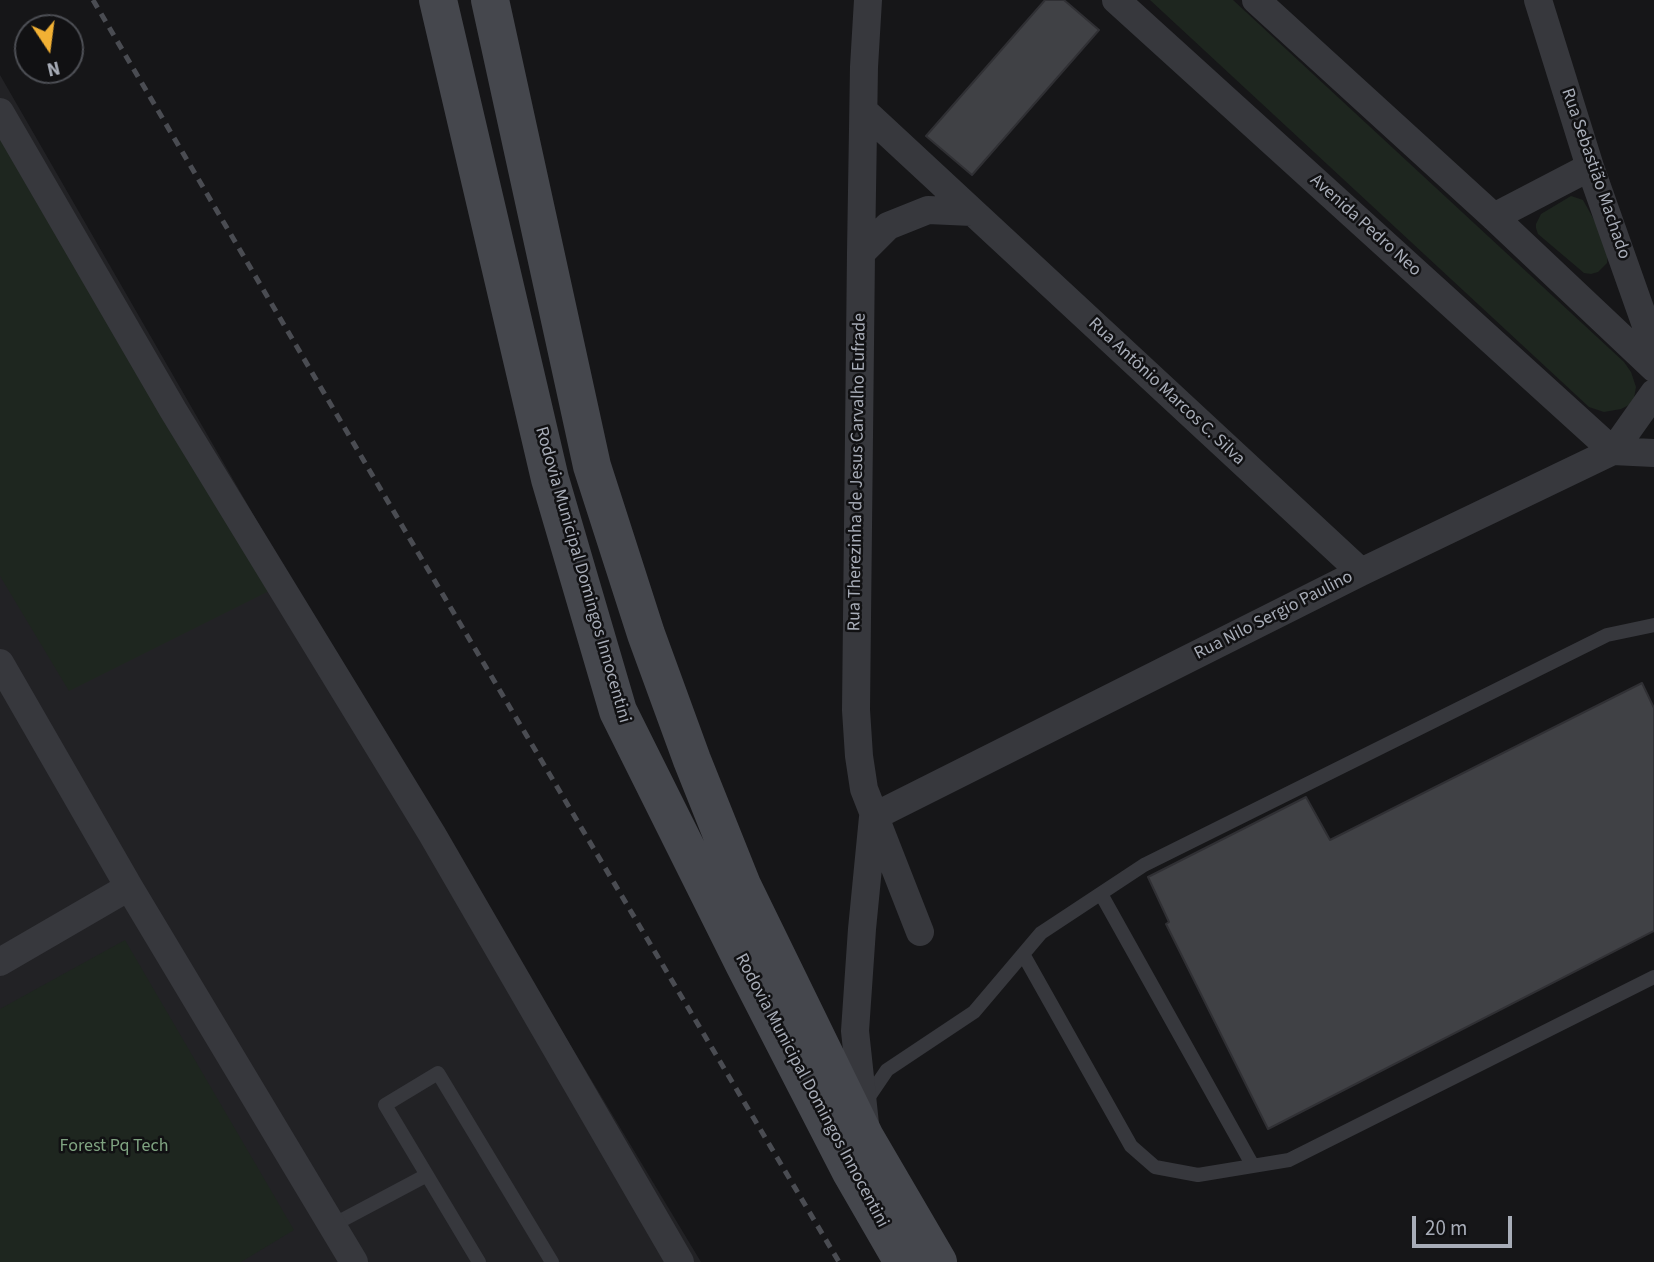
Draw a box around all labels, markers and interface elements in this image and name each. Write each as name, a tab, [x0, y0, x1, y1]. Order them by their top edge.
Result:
north arrow	[14, 14, 84, 84]
text: N	[44, 53, 63, 83]
street label: Rua Sebastião Machado	[1556, 86, 1634, 262]
street label: Avenida Pedro Neo	[1305, 170, 1425, 282]
street label: Rua Therezinha de Jesus Carvalho Eufrade	[844, 313, 872, 631]
street label: Rua Antônio Marcos C. Silva	[1083, 314, 1249, 470]
street label: Rodovia Municipal Domingos Innocentini	[529, 424, 635, 726]
street label: Rua Nilo Sergio Paulino	[1191, 567, 1357, 665]
street label: Rodovia Municipal Domingos Innocentini	[729, 950, 893, 1232]
park label: Forest Pq Tech	[60, 1136, 168, 1158]
scale bar	[1416, 1202, 1516, 1246]
text: 20 m	[1425, 1213, 1467, 1243]

